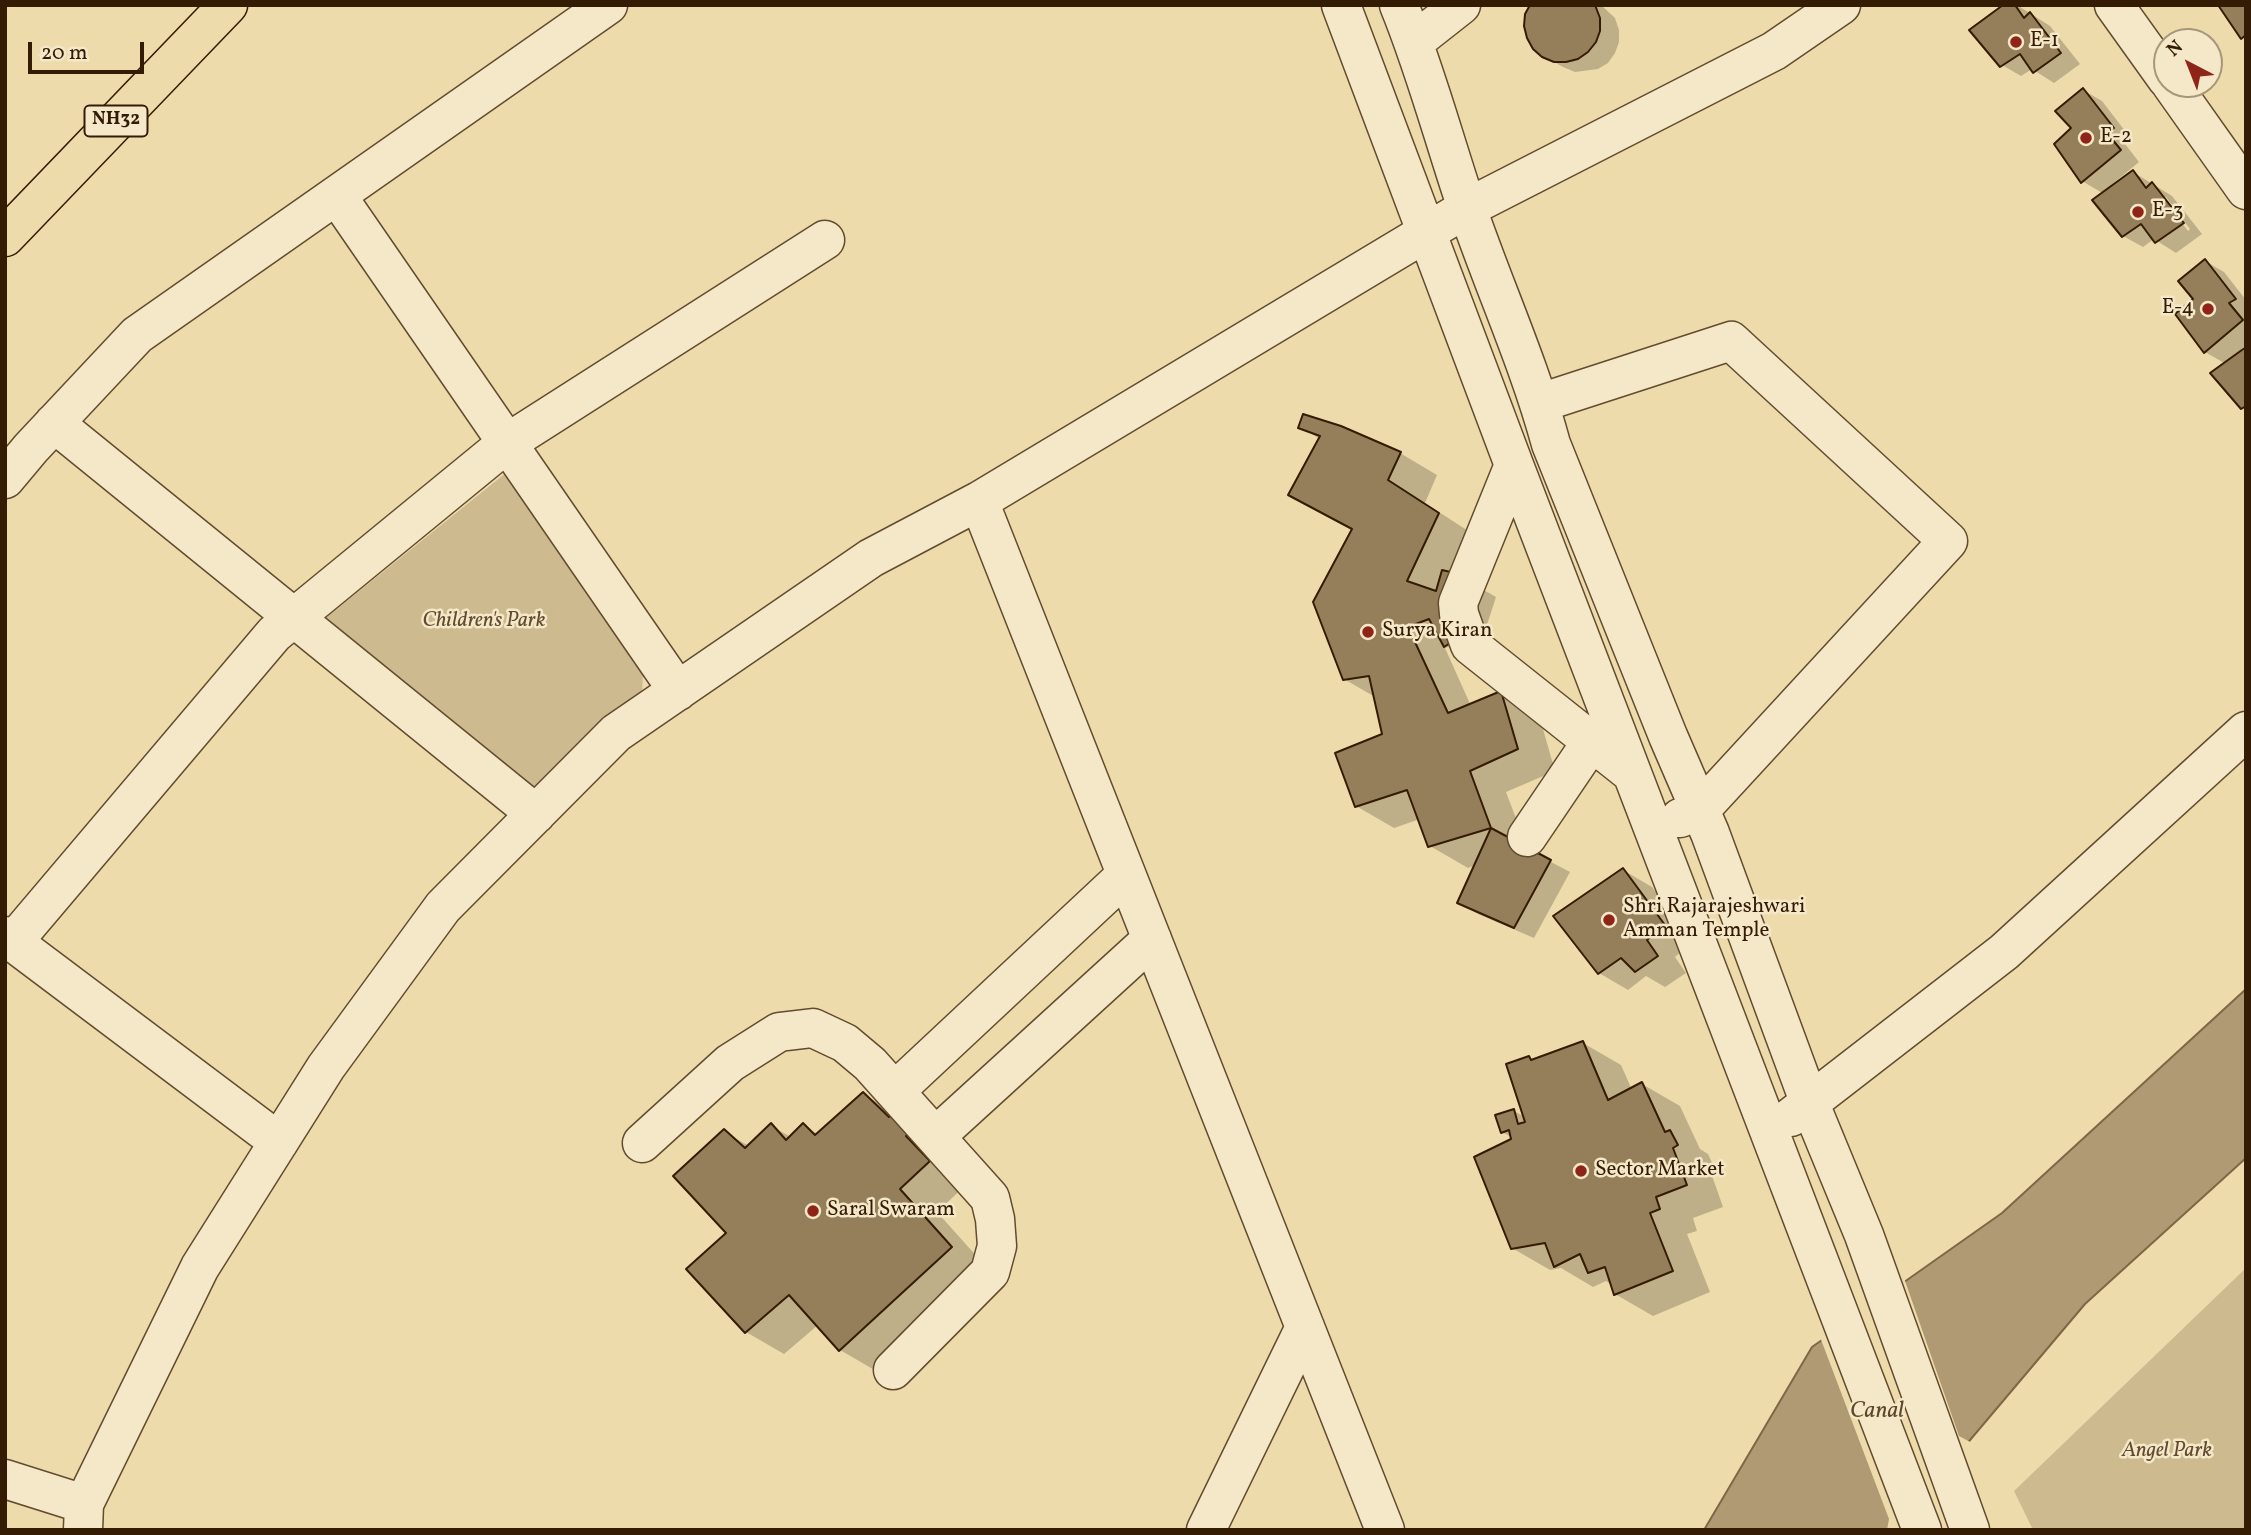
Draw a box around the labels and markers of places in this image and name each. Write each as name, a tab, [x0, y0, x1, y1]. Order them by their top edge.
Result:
place label: E-1	[2030, 29, 2059, 55]
marker: E-1	[2008, 34, 2024, 50]
place label: E-2	[2100, 125, 2132, 151]
marker: E-2	[2078, 130, 2094, 146]
place label: E-3	[2152, 199, 2184, 225]
marker: E-3	[2130, 204, 2146, 220]
place label: E-4	[2162, 296, 2194, 322]
marker: E-4	[2200, 301, 2216, 317]
place label: Surya Kiran	[1382, 619, 1493, 645]
marker: Surya Kiran	[1360, 624, 1376, 640]
place label: Shri Rajarajeshwari Amman Temple	[1623, 895, 1805, 945]
marker: Shri Rajarajeshwari Amman Temple	[1601, 912, 1617, 928]
place label: Sector Market	[1595, 1158, 1725, 1184]
marker: Sector Market	[1573, 1163, 1589, 1179]
place label: Saral Swaram	[827, 1198, 955, 1224]
marker: Saral Swaram	[805, 1203, 821, 1219]

